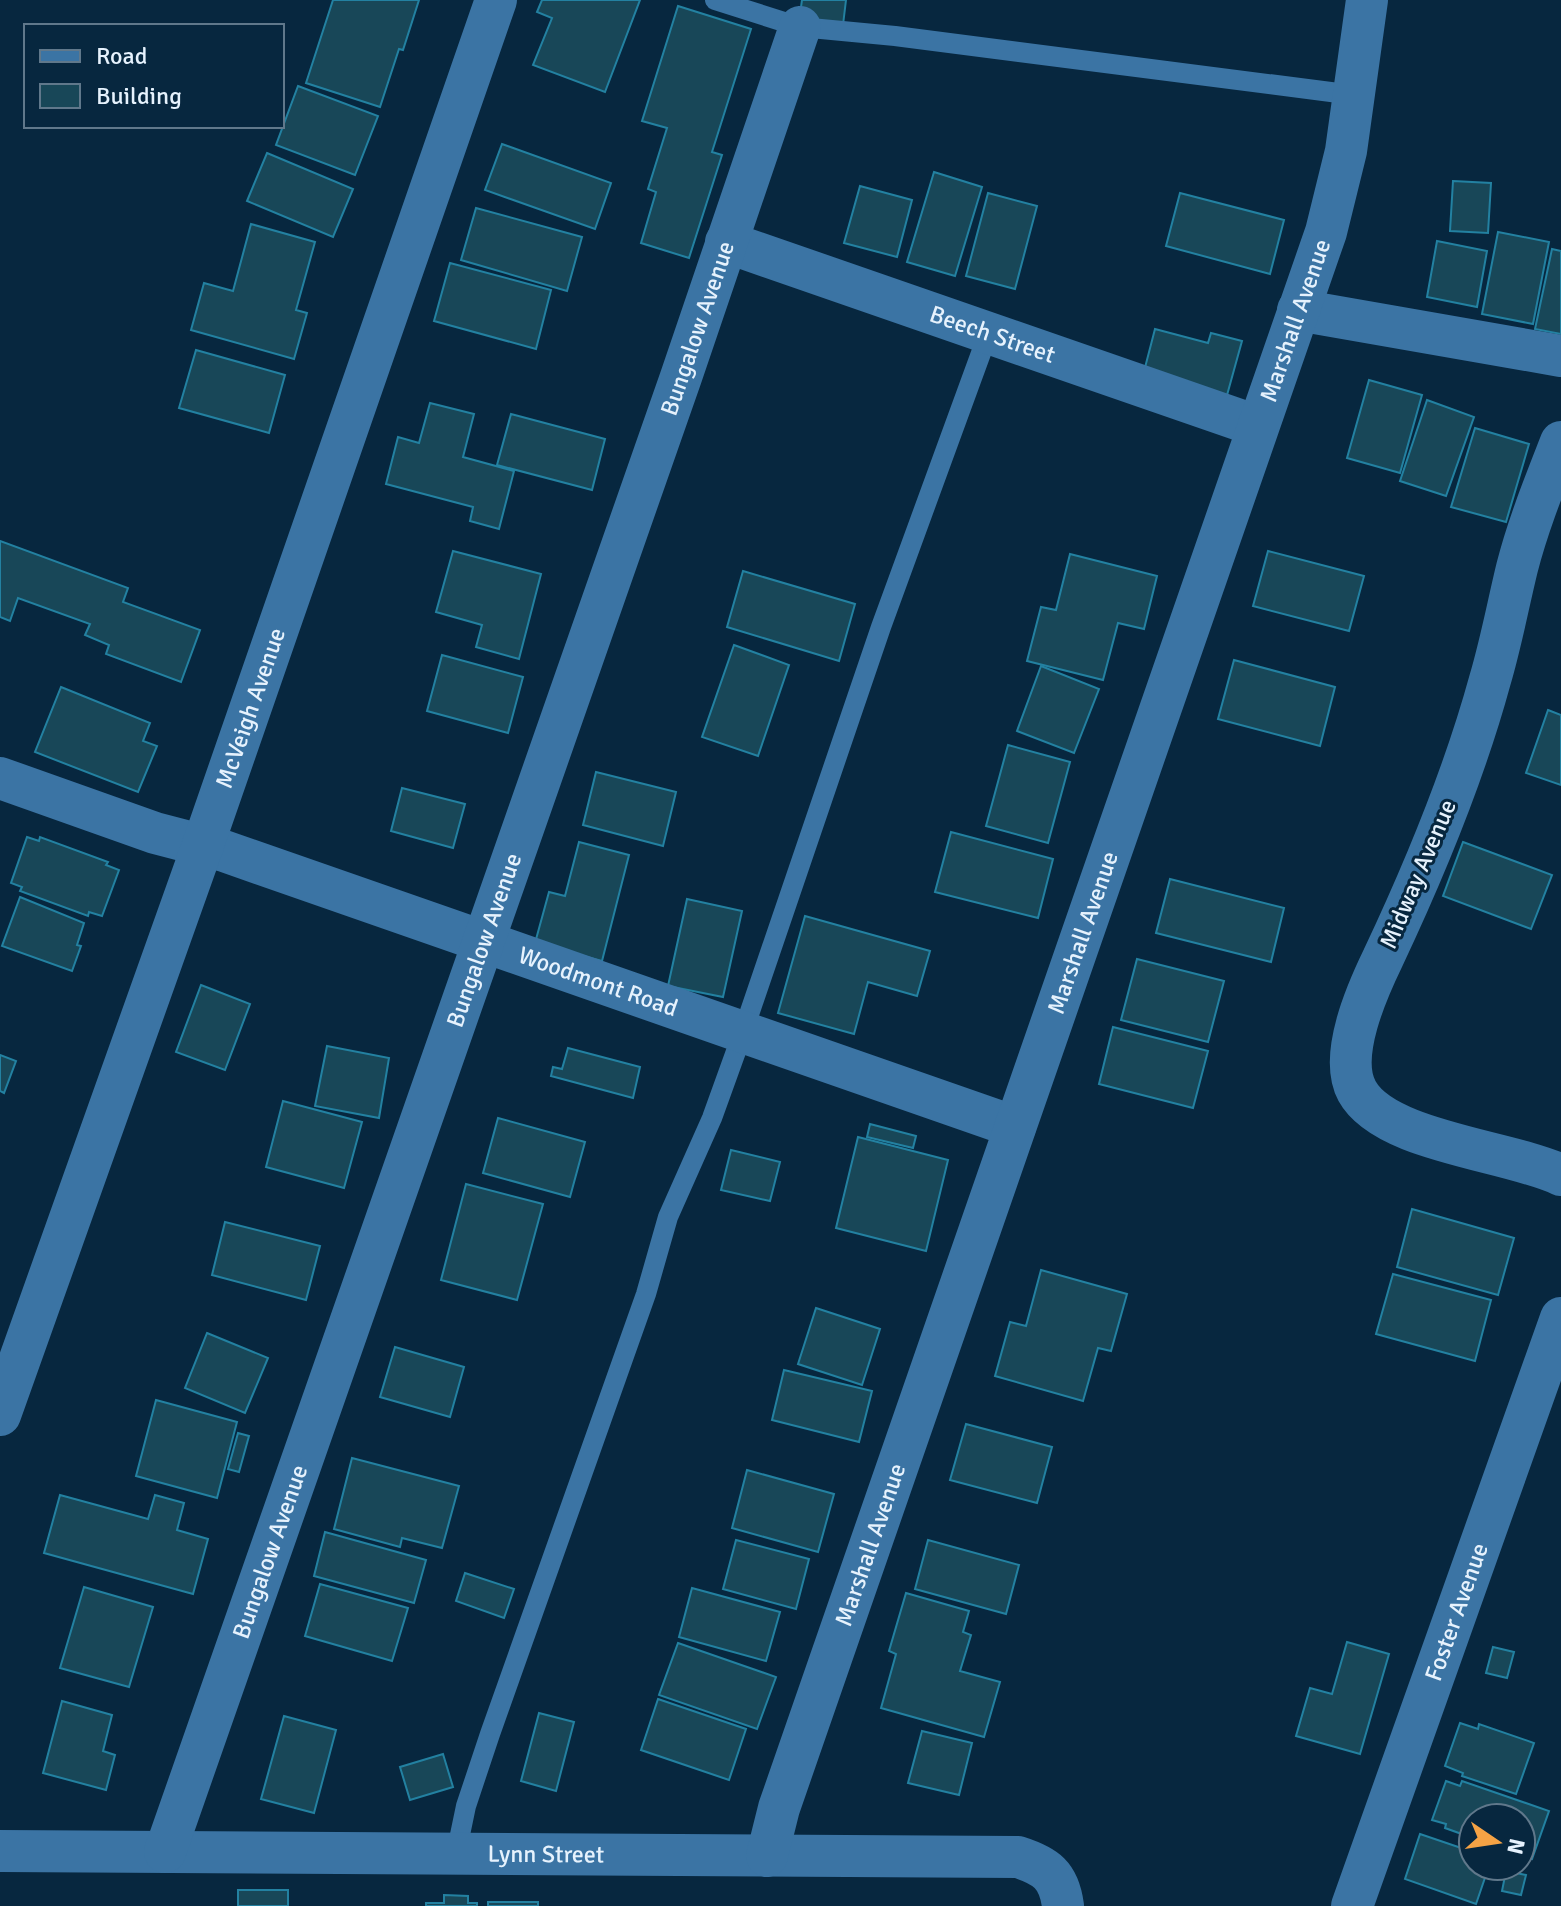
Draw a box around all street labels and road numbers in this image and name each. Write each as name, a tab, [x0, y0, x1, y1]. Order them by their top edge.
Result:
street label: Marshall Avenue	[1253, 235, 1337, 406]
street label: Bungalow Avenue	[654, 237, 741, 420]
street label: Beech Street	[926, 299, 1059, 370]
street label: McVeigh Avenue	[209, 624, 292, 792]
street label: Midway Avenue	[1373, 795, 1463, 953]
street label: Marshall Avenue	[1041, 847, 1125, 1018]
street label: Bungalow Avenue	[440, 849, 528, 1031]
street label: Woodmont Road	[514, 940, 682, 1023]
street label: Marshall Avenue	[828, 1459, 912, 1630]
street label: Bungalow Avenue	[226, 1461, 314, 1643]
street label: Foster Avenue	[1418, 1539, 1495, 1685]
street label: Lynn Street	[488, 1839, 604, 1870]

